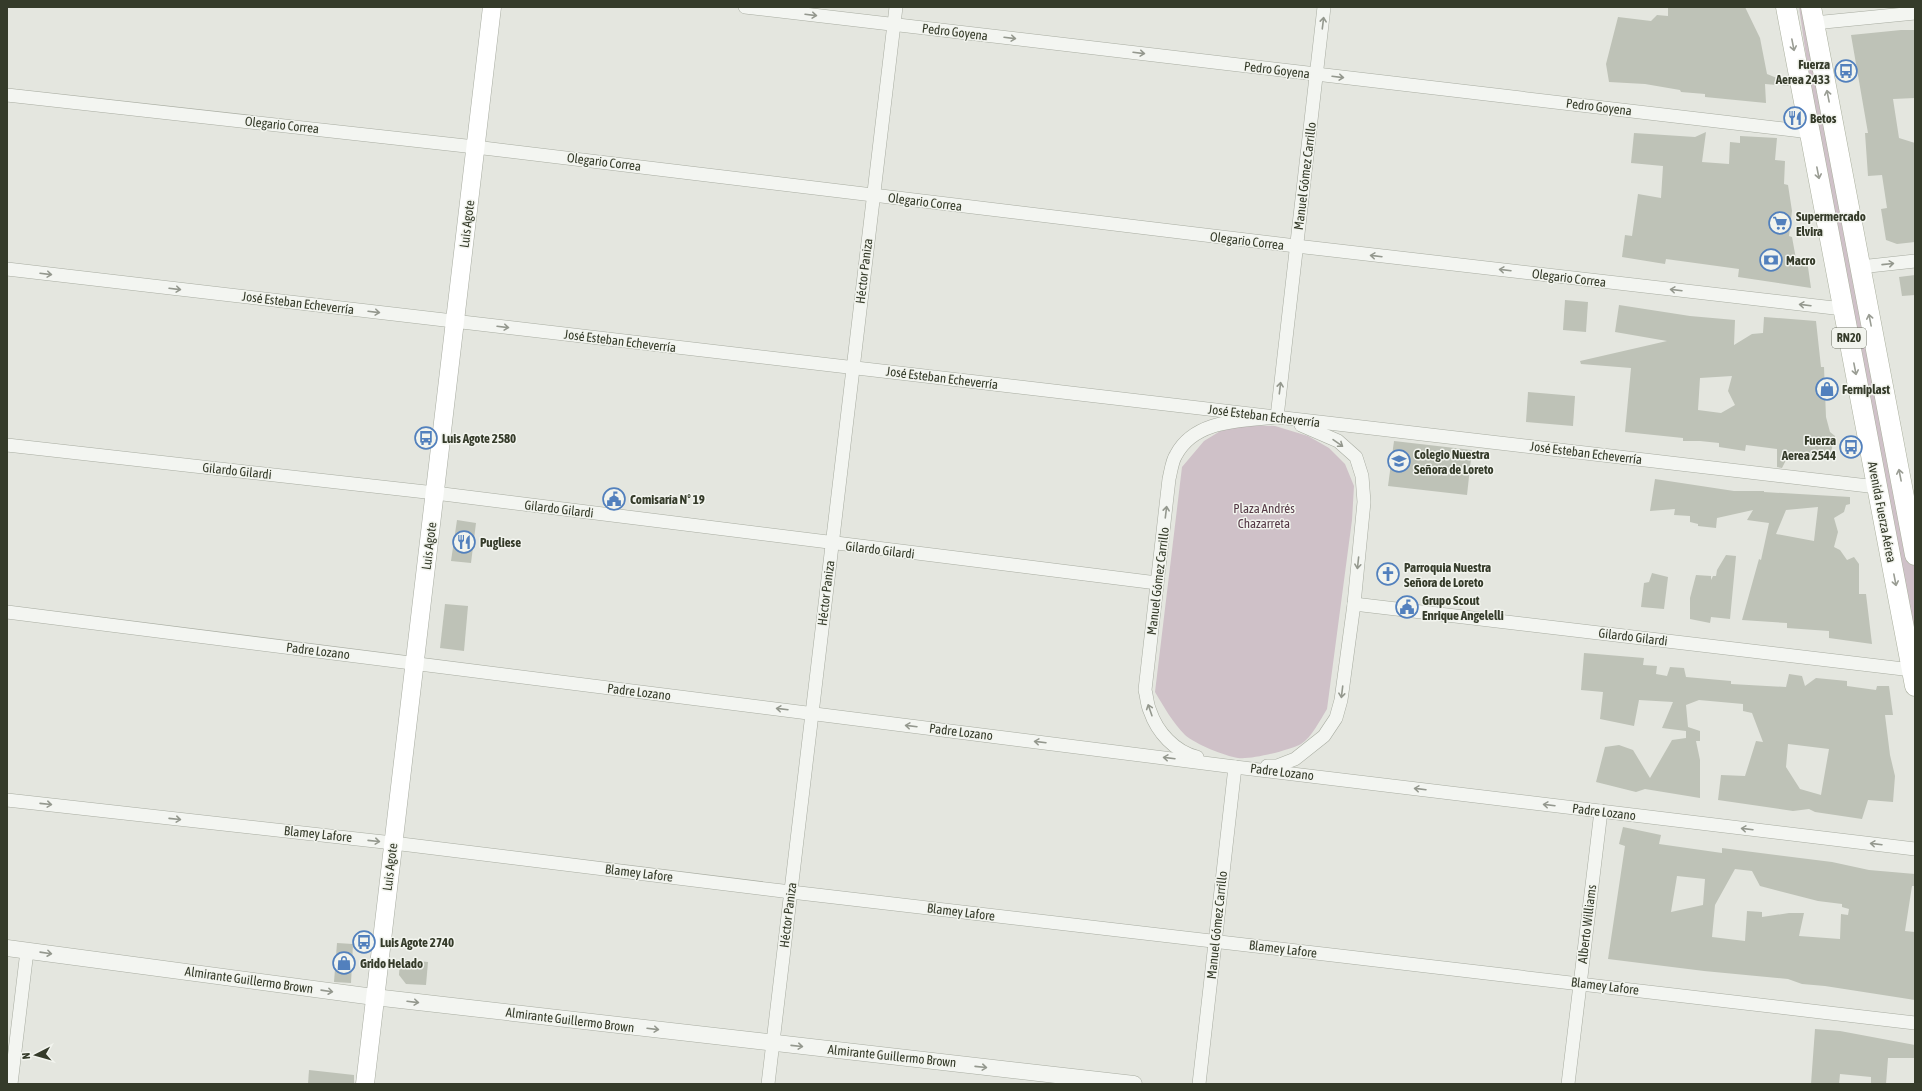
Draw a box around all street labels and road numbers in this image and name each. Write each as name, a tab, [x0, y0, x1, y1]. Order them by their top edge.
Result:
street label: Pedro Goyena	[921, 21, 989, 43]
street label: Pedro Goyena	[1243, 59, 1311, 81]
street label: Pedro Goyena	[1565, 96, 1633, 118]
street label: Olegario Correa	[244, 114, 320, 136]
street label: Manuel Gómez Carrillo	[1291, 121, 1319, 231]
street label: Olegario Correa	[566, 150, 642, 174]
street label: Olegario Correa	[887, 190, 963, 214]
street label: Luis Agote	[457, 199, 477, 249]
street label: Olegario Correa	[1209, 229, 1285, 253]
street label: Héctor Paniza	[853, 237, 875, 305]
street label: Olegario Correa	[1531, 266, 1607, 290]
street label: José Esteban Echeverría	[241, 289, 355, 317]
street label: José Esteban Echeverría	[563, 327, 677, 355]
road number: RN20	[1832, 328, 1866, 348]
street label: José Esteban Echeverría	[885, 364, 999, 392]
street label: José Esteban Echeverría	[1207, 402, 1321, 430]
street label: José Esteban Echeverría	[1529, 439, 1643, 467]
street label: Gilardo Gilardi	[202, 460, 272, 482]
street label: Avenida Fuerza Aérea	[1865, 460, 1899, 564]
street label: Gilardo Gilardi	[524, 497, 594, 521]
street label: Luis Agote	[419, 521, 439, 571]
street label: Manuel Gómez Carrillo	[1144, 526, 1172, 636]
street label: Gilardo Gilardi	[845, 538, 915, 562]
street label: Héctor Paniza	[815, 559, 837, 627]
street label: Gilardo Gilardi	[1598, 625, 1668, 649]
street label: Padre Lozano	[285, 640, 351, 662]
street label: Padre Lozano	[606, 681, 672, 703]
street label: Padre Lozano	[928, 721, 994, 743]
street label: Padre Lozano	[1249, 761, 1315, 783]
street label: Padre Lozano	[1571, 801, 1637, 823]
street label: Blamey Lafore	[283, 823, 353, 845]
street label: Luis Agote	[380, 842, 400, 892]
street label: Blamey Lafore	[604, 861, 674, 885]
street label: Manuel Gómez Carrillo	[1204, 870, 1230, 980]
street label: Héctor Paniza	[777, 881, 799, 949]
street label: Alberto Williams	[1575, 883, 1599, 964]
street label: Blamey Lafore	[926, 900, 996, 924]
street label: Blamey Lafore	[1248, 937, 1318, 961]
street label: Almirante Guillermo Brown	[184, 964, 314, 996]
street label: Blamey Lafore	[1570, 974, 1640, 998]
street label: Almirante Guillermo Brown	[505, 1005, 635, 1035]
street label: Almirante Guillermo Brown	[827, 1042, 957, 1070]

